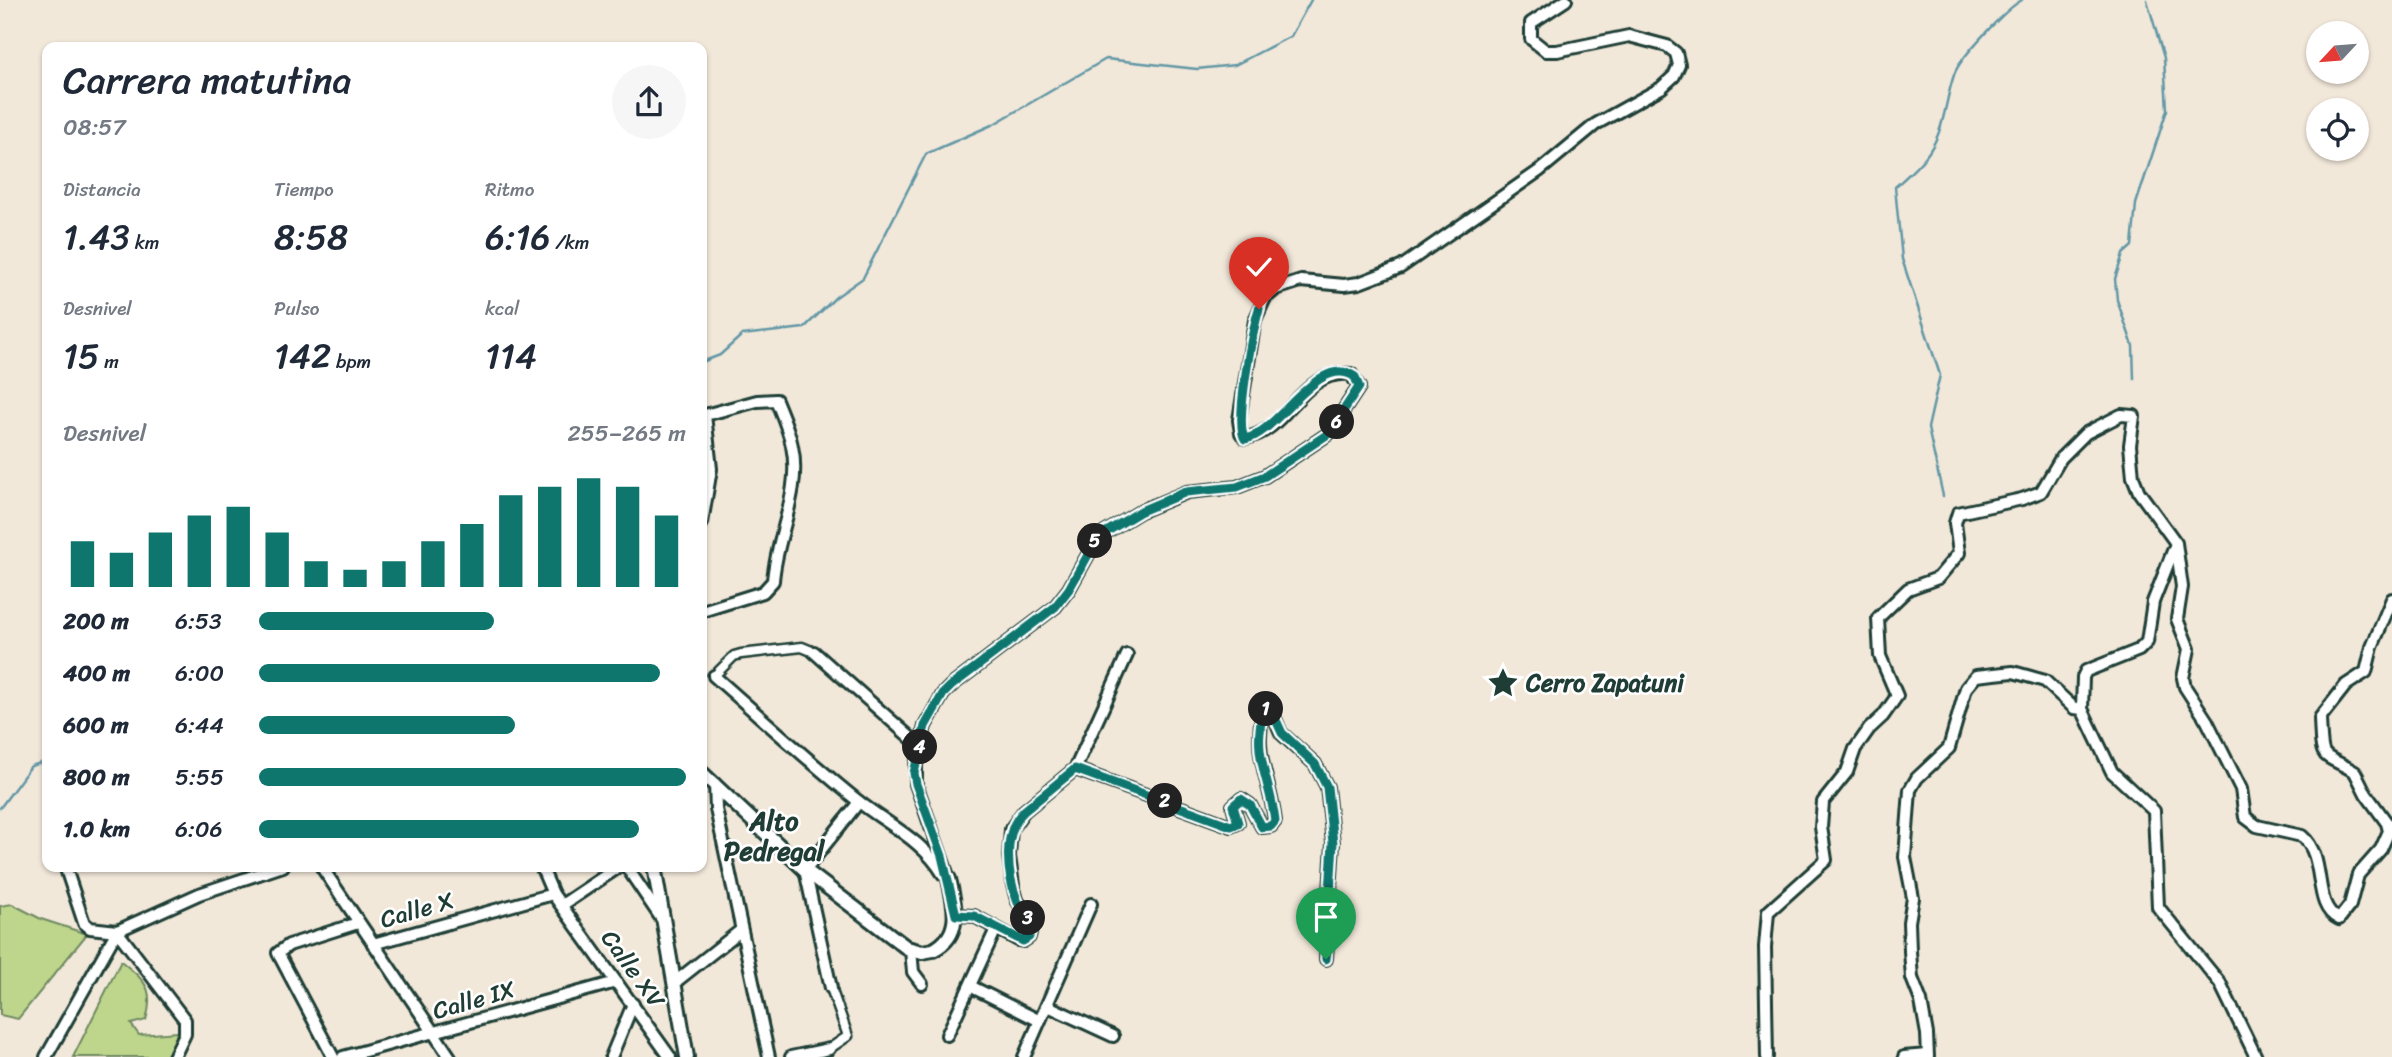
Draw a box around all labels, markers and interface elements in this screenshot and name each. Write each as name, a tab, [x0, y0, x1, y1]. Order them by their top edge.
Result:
north arrow	[2306, 21, 2370, 84]
map controls	[2306, 21, 2369, 161]
text: Carrera matutina	[63, 47, 352, 114]
button: share	[612, 65, 686, 139]
button: locate	[2306, 98, 2369, 161]
text: 08:57	[63, 107, 126, 148]
text: Distancia	[63, 173, 141, 206]
text: Tiempo	[274, 173, 334, 206]
text: Ritmo	[485, 173, 534, 206]
text: 1.43	[63, 206, 130, 268]
text: 8:58	[274, 206, 348, 268]
text: 6:16	[485, 206, 550, 268]
text: km	[130, 226, 159, 259]
text: /km	[550, 226, 589, 259]
pin	[1229, 237, 1289, 309]
icon: check	[1240, 248, 1278, 286]
text: Desnivel	[63, 292, 132, 325]
text: Pulso	[274, 292, 320, 325]
text: kcal	[485, 292, 520, 325]
text: 15	[63, 325, 99, 387]
text: 142	[274, 325, 331, 387]
text: 114	[485, 325, 537, 387]
text: m	[99, 345, 119, 378]
text: bpm	[331, 345, 371, 378]
pin: 6	[1320, 404, 1354, 440]
text: 6	[1331, 405, 1342, 438]
text: Desnivel	[63, 413, 146, 454]
text: 255–265 m	[568, 413, 686, 454]
pin: 5	[1078, 524, 1112, 558]
text: 5	[1089, 524, 1100, 557]
text: 200 m	[63, 601, 129, 642]
text: 6:53	[175, 601, 222, 642]
text: 400 m	[63, 653, 130, 694]
text: 6:00	[175, 653, 224, 694]
place label: Cerro Zapatuni	[1525, 662, 1685, 704]
place icon: Cerro Zapatuni	[1486, 666, 1520, 700]
pin: 1	[1248, 692, 1284, 726]
text: 1	[1261, 692, 1270, 725]
text: 600 m	[63, 705, 129, 746]
text: 6:44	[175, 705, 224, 746]
pin: 4	[902, 730, 937, 764]
text: 4	[914, 730, 925, 763]
text: 800 m	[63, 757, 130, 798]
text: 5:55	[175, 757, 224, 798]
pin: 2	[1148, 784, 1182, 818]
text: 2	[1159, 784, 1170, 817]
district label: Alto Pedregal	[724, 798, 826, 874]
text: 1.0 km	[63, 809, 130, 850]
text: 6:06	[175, 809, 223, 850]
street label: Calle X	[375, 879, 459, 941]
pin	[1296, 887, 1356, 959]
icon: arrive	[1307, 898, 1345, 936]
pin: 3	[1010, 900, 1046, 936]
text: 3	[1022, 901, 1033, 934]
street label: Calle XV	[590, 920, 677, 1018]
street label: Calle IX	[428, 968, 521, 1032]

